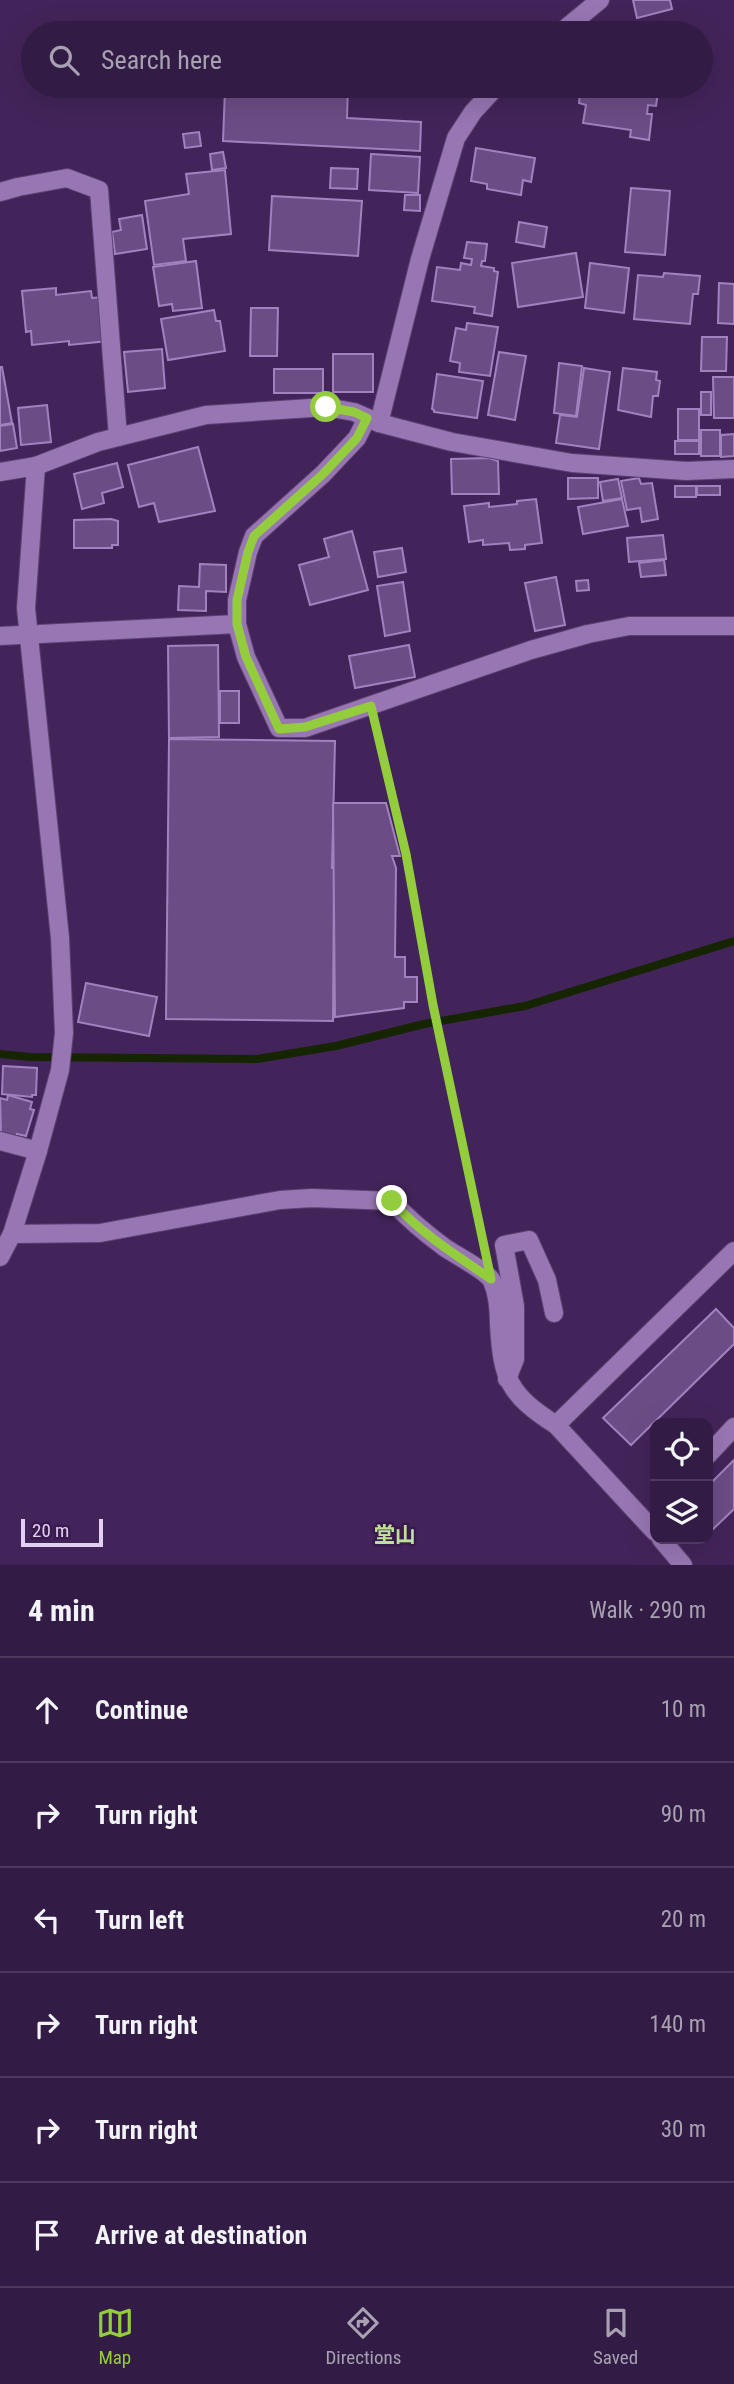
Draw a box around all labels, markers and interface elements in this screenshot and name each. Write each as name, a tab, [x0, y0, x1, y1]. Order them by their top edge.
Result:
search box	[21, 21, 713, 98]
icon: search	[45, 41, 83, 79]
text: Search here	[101, 45, 222, 75]
route start	[310, 391, 341, 422]
route end	[376, 1185, 407, 1216]
map controls	[650, 1418, 713, 1544]
button: locate	[650, 1418, 713, 1481]
button: layers	[650, 1481, 713, 1544]
scale bar	[21, 1516, 103, 1548]
text: 20 m	[32, 1519, 69, 1542]
district label: 堂山	[374, 1523, 416, 1547]
text: 4 min	[28, 1593, 95, 1628]
text: Walk · 290 m	[589, 1597, 706, 1624]
icon: ahead	[28, 1691, 66, 1729]
text: Continue	[95, 1695, 188, 1725]
text: 10 m	[661, 1696, 706, 1723]
icon: right	[28, 1796, 66, 1834]
text: Turn right	[95, 1800, 197, 1830]
text: 90 m	[661, 1801, 706, 1828]
icon: left	[28, 1901, 66, 1939]
text: Turn left	[95, 1905, 184, 1935]
text: 20 m	[661, 1906, 706, 1933]
icon: right	[28, 2006, 66, 2044]
text: Turn right	[95, 2010, 197, 2040]
text: 140 m	[649, 2011, 706, 2038]
icon: right	[28, 2111, 66, 2149]
text: Turn right	[95, 2115, 197, 2145]
text: 30 m	[661, 2116, 706, 2143]
icon: arrive	[28, 2216, 66, 2254]
text: Arrive at destination	[95, 2220, 307, 2250]
tab: Map	[96, 2304, 134, 2369]
tab: Directions	[325, 2304, 401, 2369]
tab: Saved	[593, 2304, 638, 2369]

